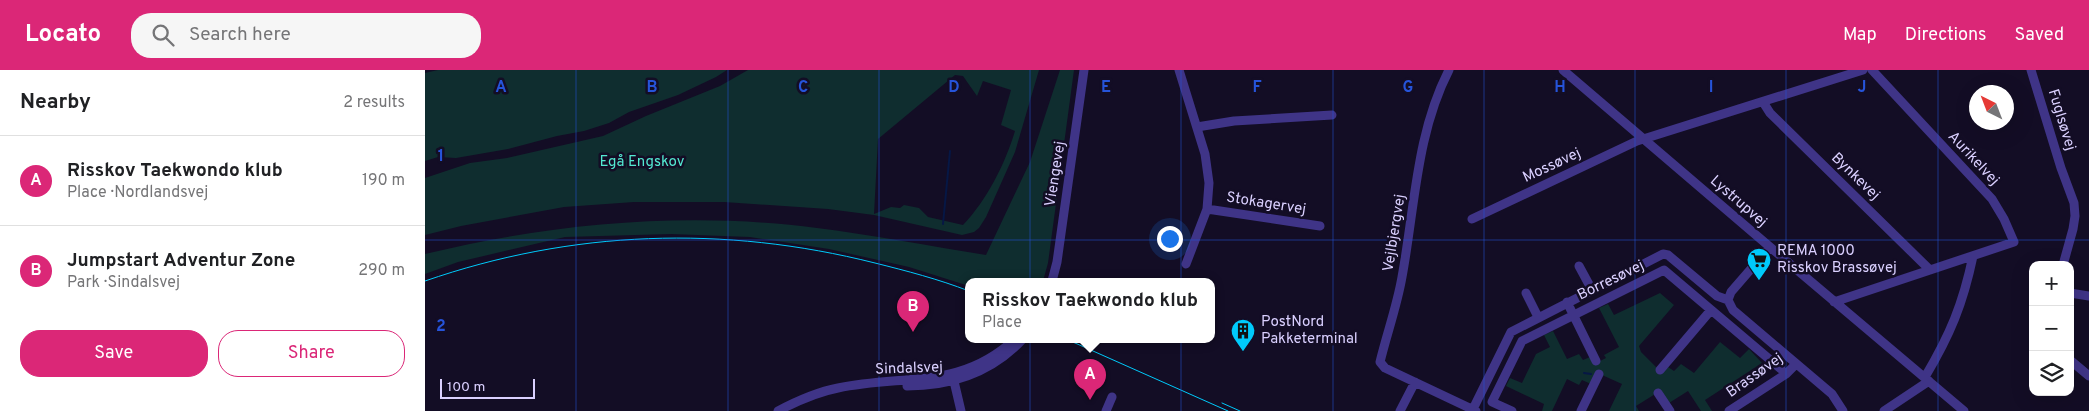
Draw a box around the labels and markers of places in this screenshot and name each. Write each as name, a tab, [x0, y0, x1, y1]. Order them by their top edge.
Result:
place label: REMA 1000 Risskov Brassøvej	[1777, 242, 1897, 278]
supermarket icon: REMA 1000 Risskov Brassøvej	[1746, 247, 1772, 281]
pin: B	[897, 291, 929, 332]
place label: PostNord Pakketerminal	[1261, 313, 1358, 349]
building icon: PostNord Pakketerminal	[1230, 318, 1256, 352]
pin: A	[1074, 359, 1106, 400]

